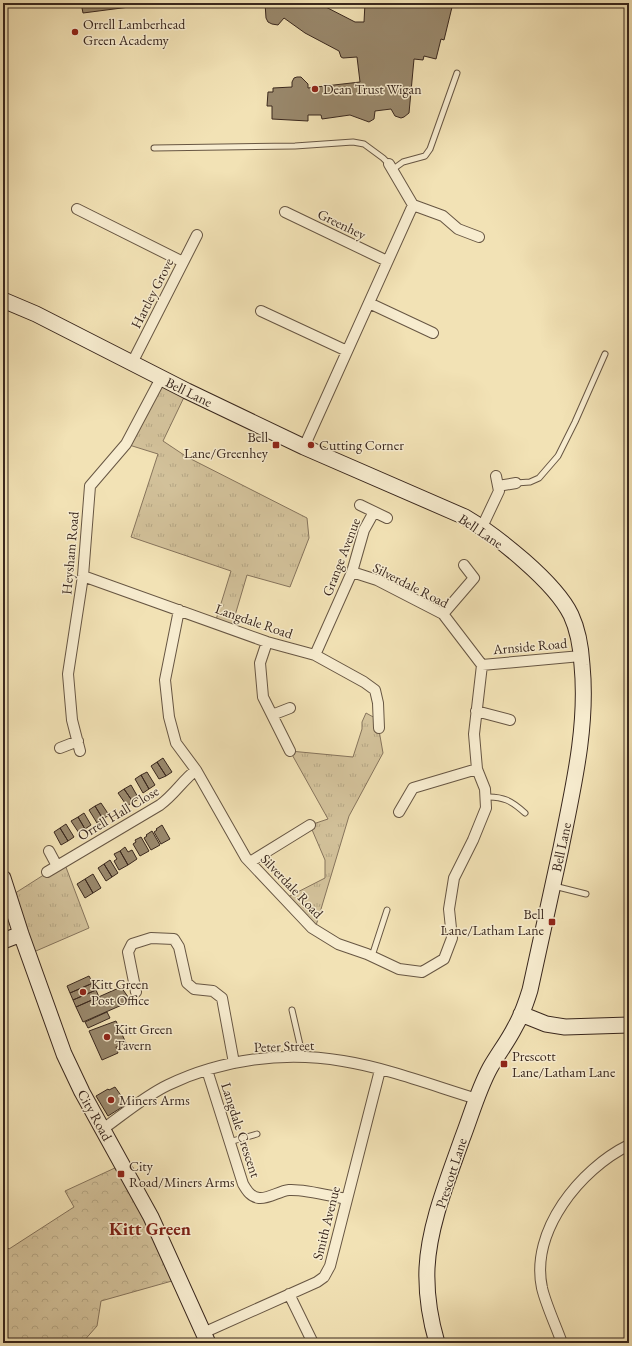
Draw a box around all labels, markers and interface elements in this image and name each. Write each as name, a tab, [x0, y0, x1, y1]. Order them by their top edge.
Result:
place label: Orrell Lamberhead Green Academy	[83, 15, 186, 49]
marker: Orrell Lamberhead Green Academy	[70, 27, 80, 37]
place label: Dean Trust Wigan	[323, 80, 422, 98]
marker: Dean Trust Wigan	[310, 84, 320, 94]
street label: Greenhey	[315, 205, 370, 244]
street label: Hartley Grove	[127, 254, 178, 331]
street label: Bell Lane	[163, 373, 216, 411]
place label: Bell Lane/Greenhey	[184, 428, 269, 462]
place label: Cutting Corner	[319, 436, 404, 454]
marker: Bell Lane/Greenhey	[271, 440, 281, 450]
marker: Cutting Corner	[306, 440, 316, 450]
street label: Heysham Road	[57, 510, 83, 595]
street label: Bell Lane	[455, 510, 507, 553]
street label: Grange Avenue	[318, 515, 364, 599]
street label: Silverdale Road	[370, 558, 453, 612]
street label: Langdale Road	[213, 599, 296, 643]
street label: Arnside Road	[491, 634, 569, 658]
street label: Orrell Hall Close	[74, 781, 162, 844]
street label: Bell Lane	[547, 820, 575, 873]
street label: Silverdale Road	[257, 850, 328, 923]
place label: Bell Lane/Latham Lane	[441, 905, 545, 939]
marker: Bell Lane/Latham Lane	[547, 917, 557, 927]
place label: Kitt Green Post Office	[91, 975, 150, 1009]
marker: Kitt Green Post Office	[78, 987, 88, 997]
place label: Kitt Green Tavern	[115, 1020, 173, 1054]
marker: Kitt Green Tavern	[102, 1032, 112, 1042]
street label: Peter Street	[253, 1036, 315, 1056]
place label: Prescott Lane/Latham Lane	[512, 1047, 616, 1081]
marker: Prescott Lane/Latham Lane	[499, 1059, 509, 1069]
street label: Langdale Crescent	[217, 1080, 265, 1180]
street label: City Road	[74, 1086, 117, 1145]
place label: Miners Arms	[119, 1091, 190, 1109]
marker: Miners Arms	[106, 1095, 116, 1105]
street label: Prescott Lane	[431, 1135, 471, 1210]
place label: City Road/Miners Arms	[129, 1157, 235, 1191]
marker: City Road/Miners Arms	[116, 1169, 126, 1179]
street label: Smith Avenue	[308, 1184, 344, 1262]
district label: Kitt Green	[109, 1217, 191, 1240]

